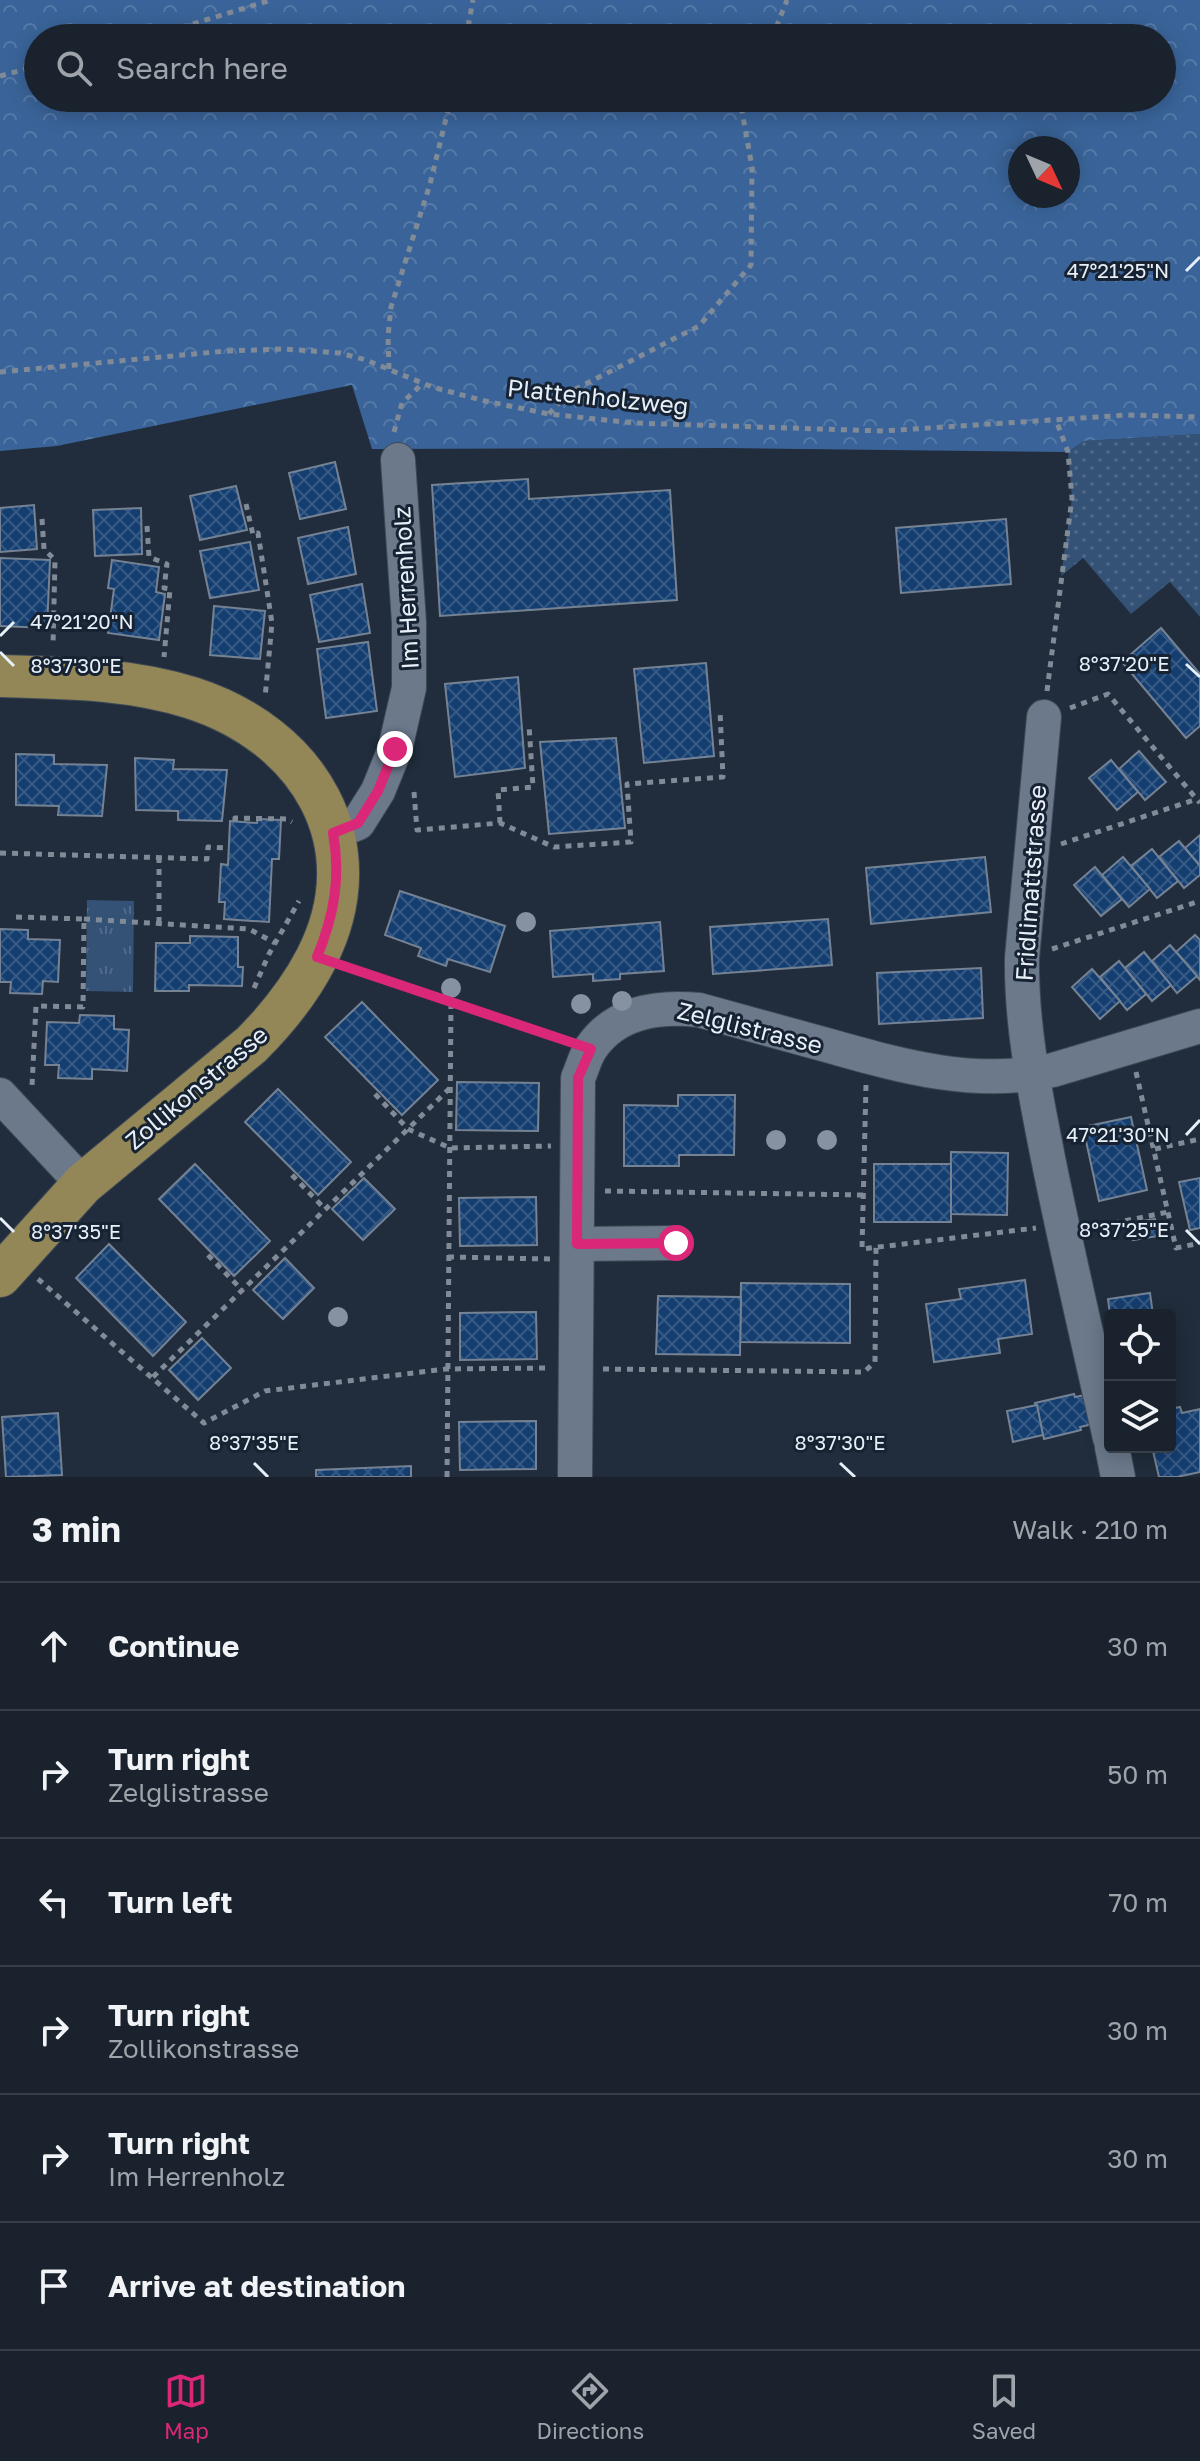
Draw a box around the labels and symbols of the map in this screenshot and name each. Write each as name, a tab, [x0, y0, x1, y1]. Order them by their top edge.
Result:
north arrow	[1008, 136, 1080, 208]
text: 47°21'25"N	[1067, 258, 1169, 282]
street label: Plattenholzweg	[506, 372, 690, 420]
street label: Im Herrenholz	[386, 506, 424, 670]
text: 47°21'20"N	[30, 609, 134, 633]
text: 8°37'20"E	[1079, 651, 1169, 675]
text: 8°37'30"E	[31, 653, 121, 677]
route end	[377, 731, 413, 767]
street label: Fridlimattstrasse	[1009, 784, 1051, 982]
street label: Zelglistrasse	[674, 995, 826, 1059]
street label: Zollikonstrasse	[119, 1019, 273, 1155]
text: 47°21'30"N	[1066, 1122, 1170, 1146]
text: 8°37'25"E	[1079, 1217, 1169, 1241]
text: 8°37'35"E	[31, 1219, 121, 1243]
route start	[658, 1225, 694, 1261]
text: 8°37'35"E	[209, 1430, 299, 1454]
text: 8°37'30"E	[795, 1430, 885, 1454]

